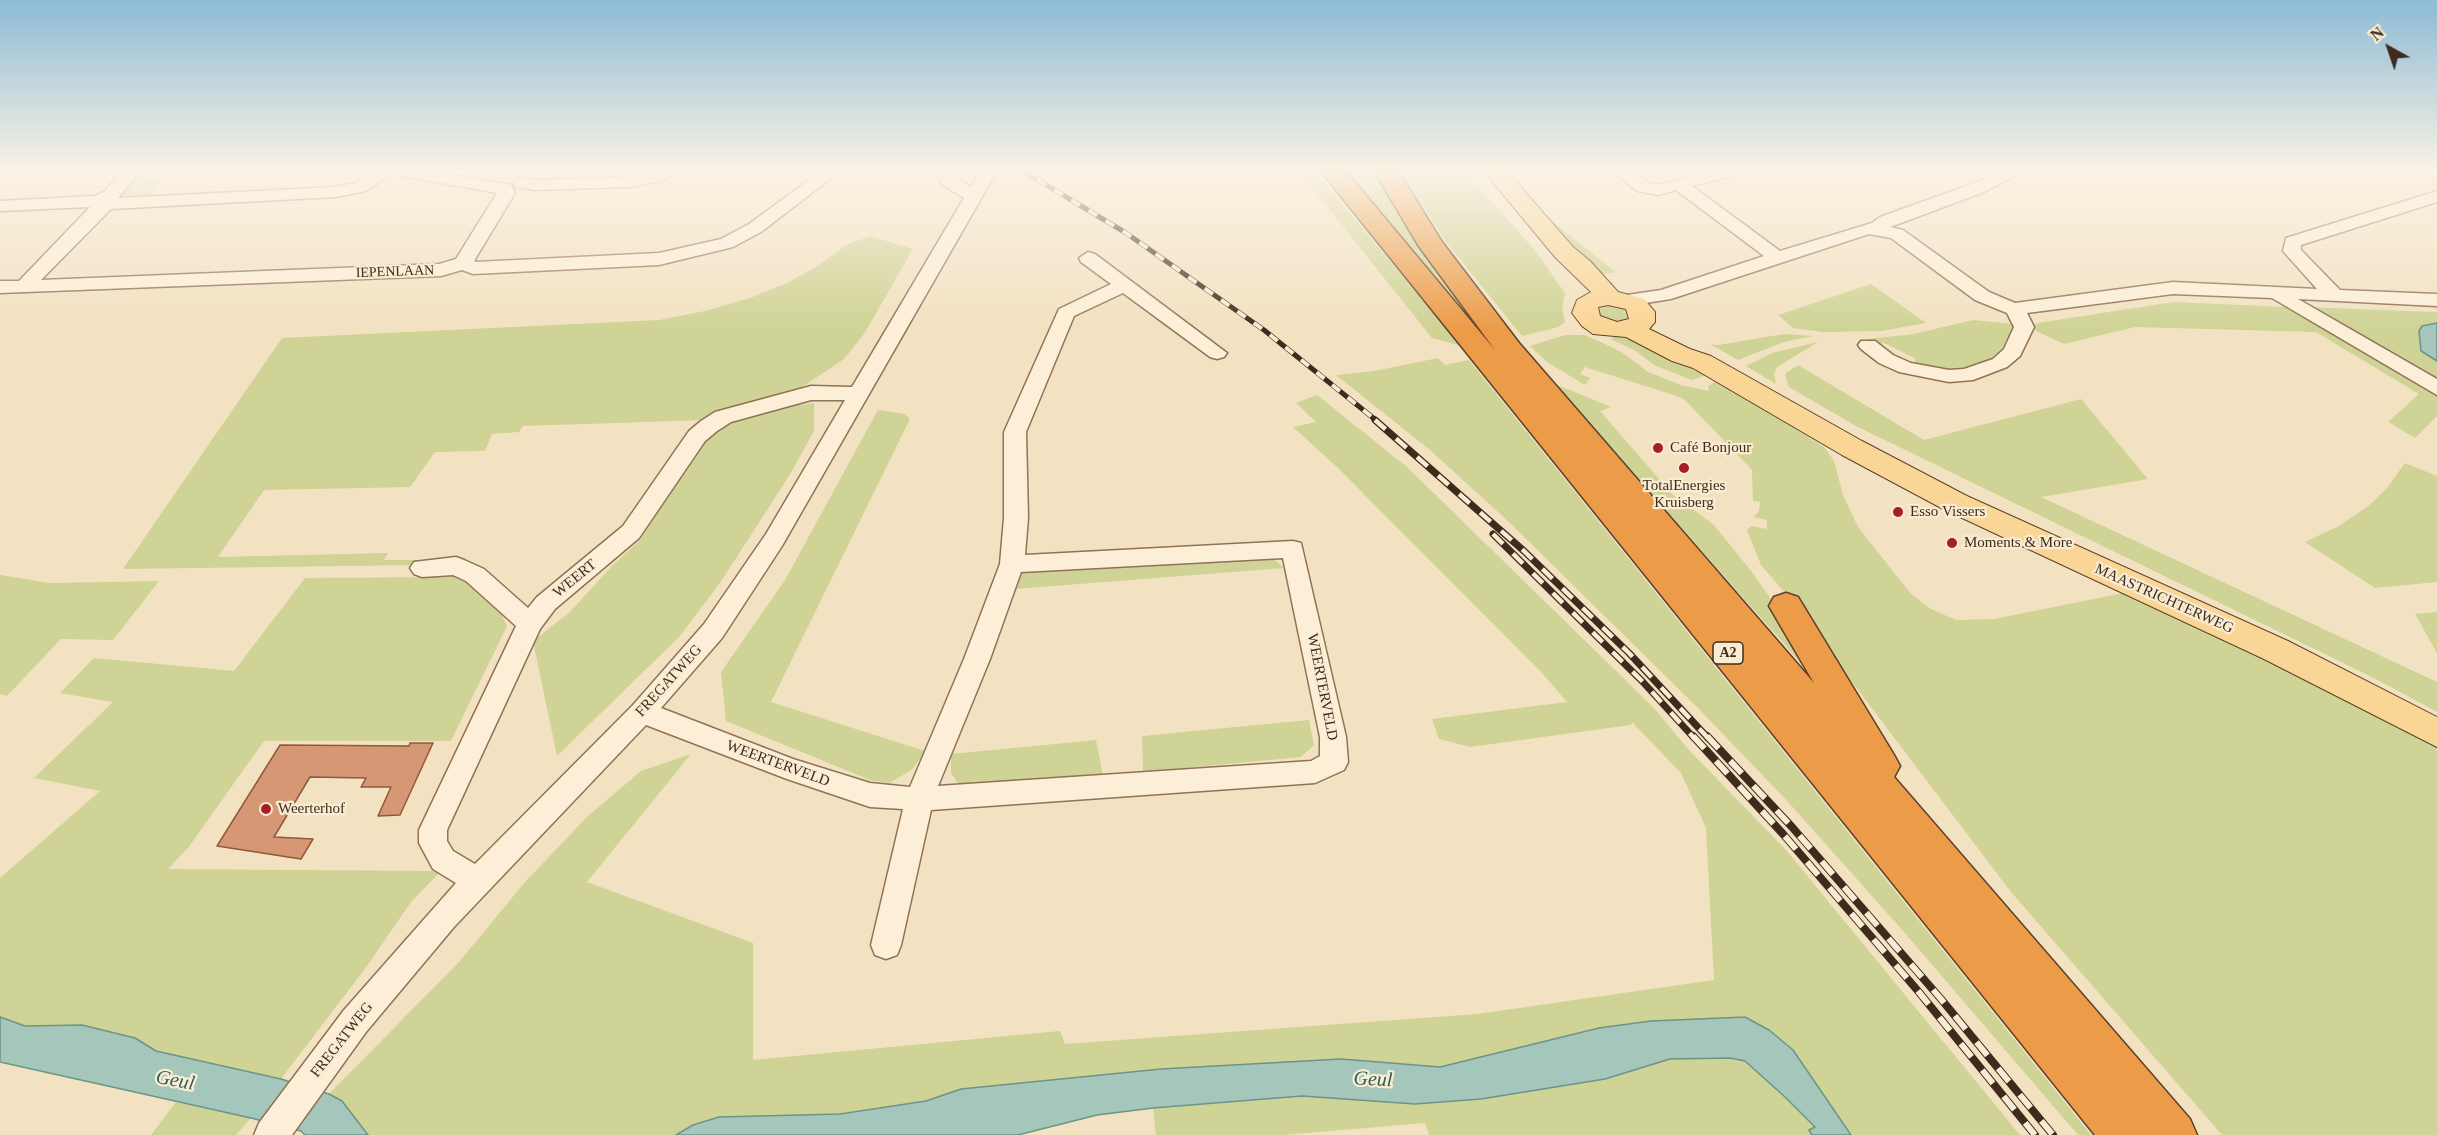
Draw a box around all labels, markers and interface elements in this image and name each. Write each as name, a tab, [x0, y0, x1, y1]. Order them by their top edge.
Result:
north arrow	[2359, 18, 2419, 78]
text: N	[2367, 24, 2387, 44]
street label: IEPENLAAN	[355, 262, 435, 282]
place label: Café Bonjour	[1670, 439, 1751, 457]
marker: Café Bonjour	[1651, 441, 1665, 455]
marker: TotalEnergies Kruisberg	[1677, 461, 1691, 475]
place label: TotalEnergies Kruisberg	[1643, 477, 1725, 512]
place label: Esso Vissers	[1910, 503, 1985, 521]
marker: Esso Vissers	[1891, 505, 1905, 519]
place label: Moments & More	[1964, 534, 2072, 552]
marker: Moments & More	[1945, 536, 1959, 550]
street label: WEERT	[550, 556, 600, 602]
street label: MAASTRICHTERWEG	[2092, 560, 2236, 638]
street label: WEERTERVELD	[1303, 632, 1341, 742]
street label: FREGATWEG	[632, 641, 706, 721]
road number: A2	[1713, 642, 1743, 664]
street label: WEERTERVELD	[724, 737, 832, 791]
place label: Weerterhof	[278, 800, 345, 818]
marker: Weerterhof	[259, 802, 273, 816]
street label: FREGATWEG	[307, 999, 377, 1081]
water label: Geul	[154, 1066, 196, 1096]
water label: Geul	[1353, 1067, 1393, 1093]

